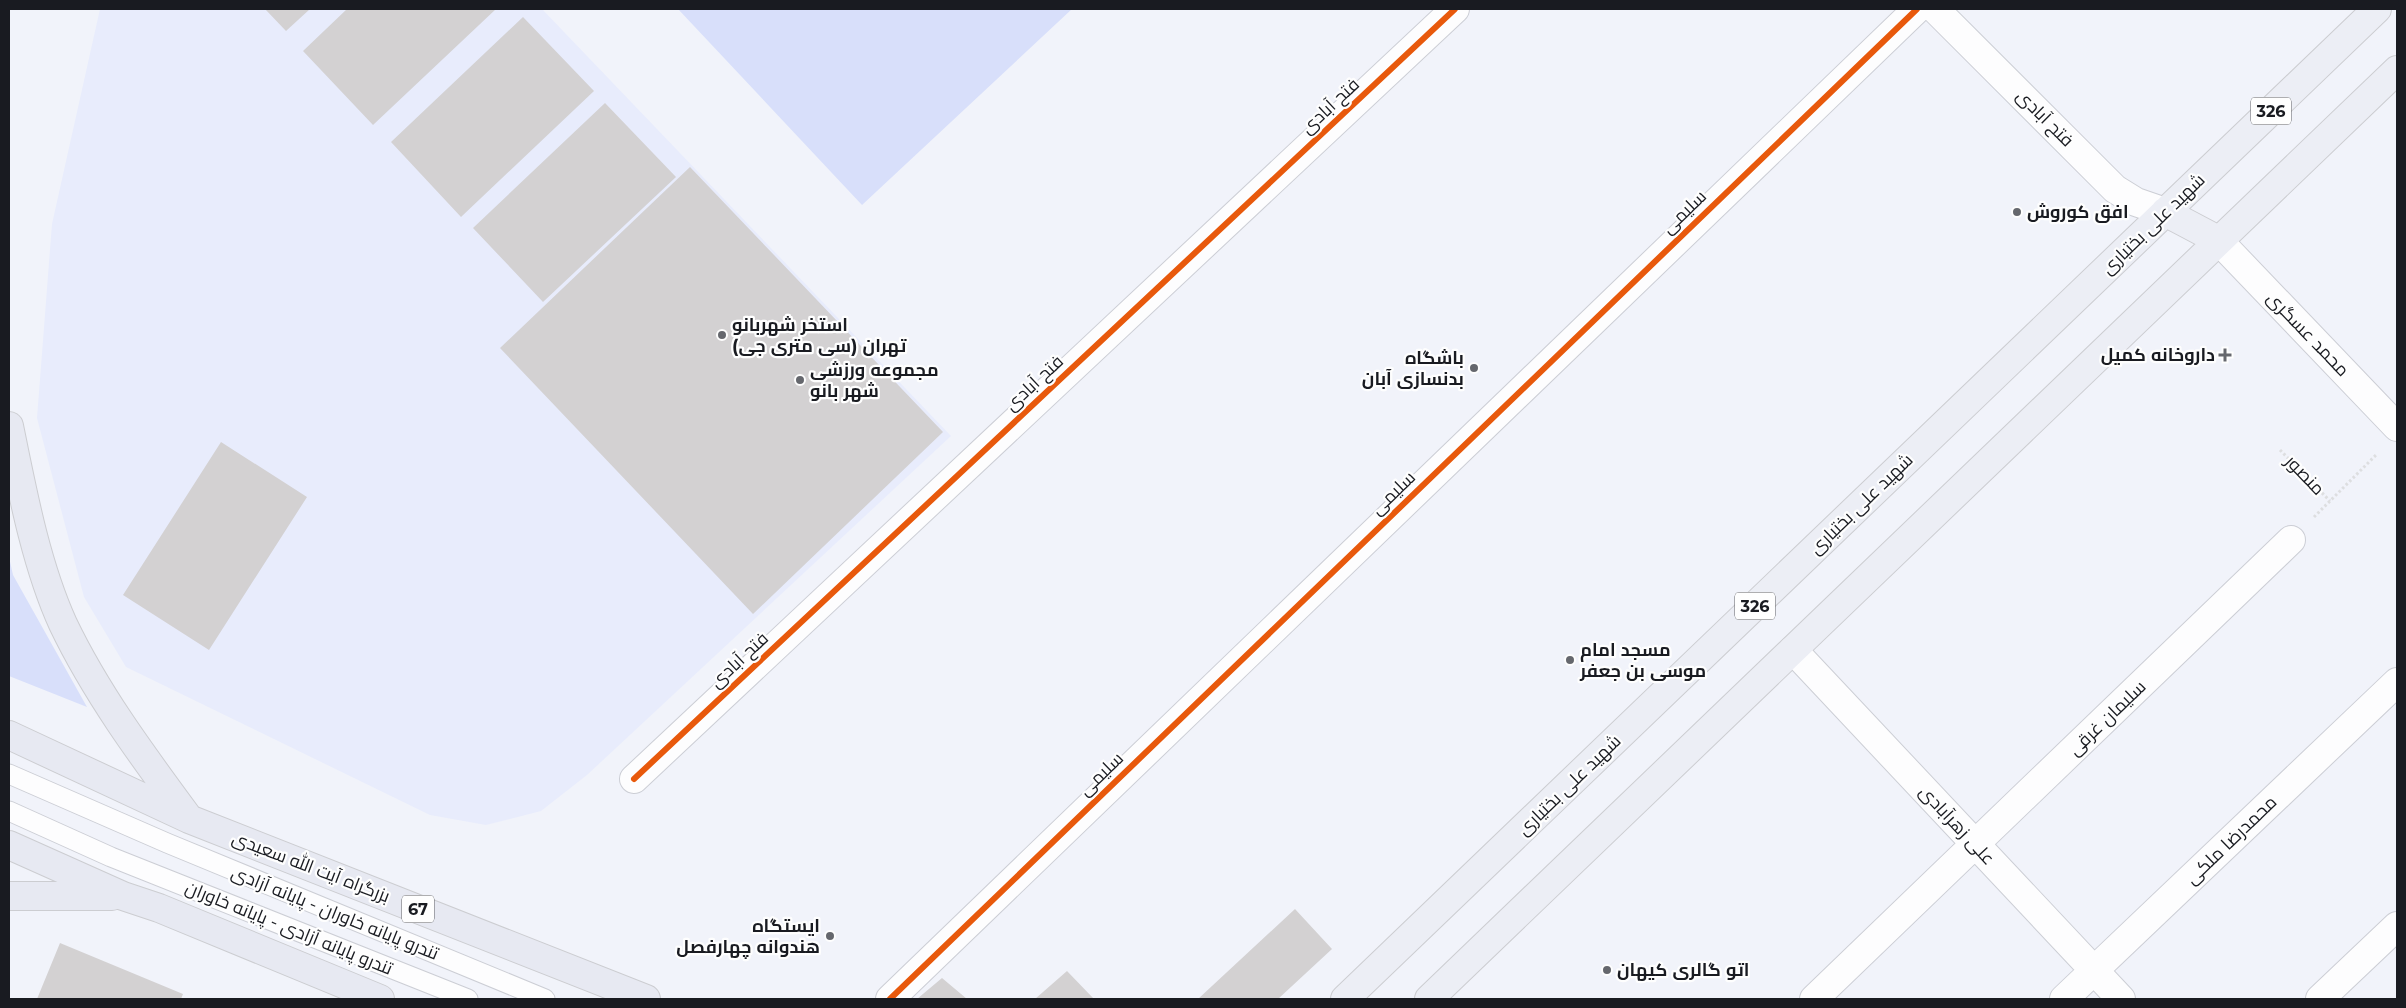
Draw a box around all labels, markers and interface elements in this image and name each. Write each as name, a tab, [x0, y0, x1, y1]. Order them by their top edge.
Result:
street label: فتح آبادی	[1296, 73, 1365, 139]
street label: فتح آبادی	[2011, 85, 2078, 152]
road number: 326	[2251, 98, 2291, 124]
street label: شهید علی بختیاری	[2097, 169, 2209, 279]
street label: سلیمی	[1657, 185, 1711, 239]
place label: افق کوروش	[2027, 201, 2129, 223]
marker: افق کوروش	[2011, 206, 2023, 218]
street label: محمد عسگری	[2262, 287, 2354, 381]
place label: استخر شهربانو تهران (سی متری جی)	[732, 314, 907, 357]
marker: استخر شهربانو تهران (سی متری جی)	[716, 329, 728, 341]
place label: داروخانه کمیل	[2101, 344, 2215, 366]
place label: باشگاه بدنسازی آبان	[1362, 347, 1464, 390]
marker: داروخانه کمیل	[2219, 349, 2231, 361]
street label: فتح آبادی	[1000, 350, 1069, 416]
place label: مجموعه ورزشی شهر بانو	[810, 359, 939, 402]
marker: باشگاه بدنسازی آبان	[1468, 362, 1480, 374]
marker: مجموعه ورزشی شهر بانو	[794, 374, 806, 386]
street label: شهید علی بختیاری	[1805, 449, 1917, 559]
street label: منصور	[2280, 450, 2329, 500]
street label: سلیمی	[1366, 466, 1420, 520]
road number: 326	[1735, 592, 1775, 620]
street label: فتح آبادی	[705, 627, 774, 693]
place label: مسجد امام موسی بن جعفر	[1579, 639, 1706, 682]
marker: مسجد امام موسی بن جعفر	[1564, 654, 1576, 666]
street label: سلیمان غرقی	[2064, 676, 2150, 760]
street label: شهید علی بختیاری	[1513, 730, 1625, 840]
street label: سلیمی	[1074, 747, 1128, 801]
street label: علی زهرآبادی	[1914, 781, 2000, 869]
street label: محمدرضا ملکی	[2181, 791, 2281, 889]
street label: بزرگراه آیت الله سعیدی	[229, 826, 394, 907]
street label: تندرو پایانه خاوران - پایانه آزادی	[228, 861, 442, 966]
street label: تندرو پایانه آزادی - پایانه خاوران	[182, 876, 396, 981]
road number: 67	[402, 896, 434, 922]
place label: ایستگاه هندوانه چهارفصل	[676, 915, 820, 959]
marker: ایستگاه هندوانه چهارفصل	[824, 930, 836, 942]
place label: اتو گالری کیهان	[1617, 959, 1749, 981]
marker: اتو گالری کیهان	[1601, 964, 1613, 976]

